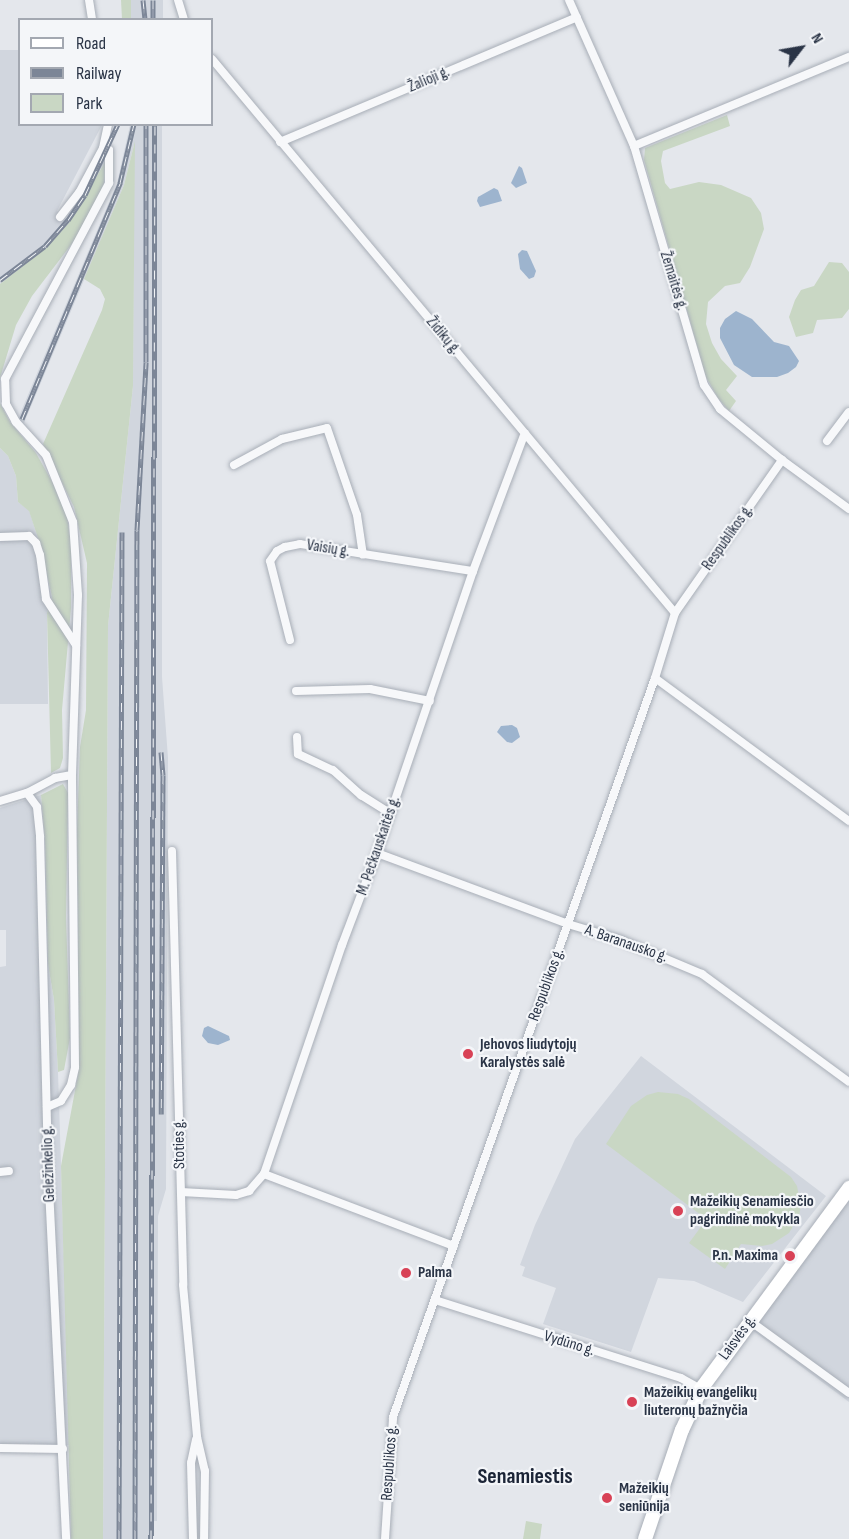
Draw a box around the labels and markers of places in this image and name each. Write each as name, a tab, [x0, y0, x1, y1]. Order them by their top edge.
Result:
place label: Jehovos liudytojų Karalystės salė	[480, 1035, 576, 1073]
marker: Jehovos liudytojų Karalystės salė	[461, 1047, 475, 1061]
place label: Mažeikių Senamiesčio pagrindinė mokykla	[690, 1192, 814, 1230]
marker: Mažeikių Senamiesčio pagrindinė mokykla	[671, 1204, 685, 1218]
place label: P.n. Maxima	[712, 1246, 778, 1266]
marker: P.n. Maxima	[783, 1249, 797, 1263]
place label: Palma	[418, 1263, 452, 1283]
marker: Palma	[399, 1266, 413, 1280]
place label: Mažeikių evangelikų liuteronų bažnyčia	[644, 1383, 757, 1421]
marker: Mažeikių evangelikų liuteronų bažnyčia	[625, 1395, 639, 1409]
place label: Mažeikių seniūnija	[619, 1479, 669, 1517]
marker: Mažeikių seniūnija	[600, 1491, 614, 1505]

